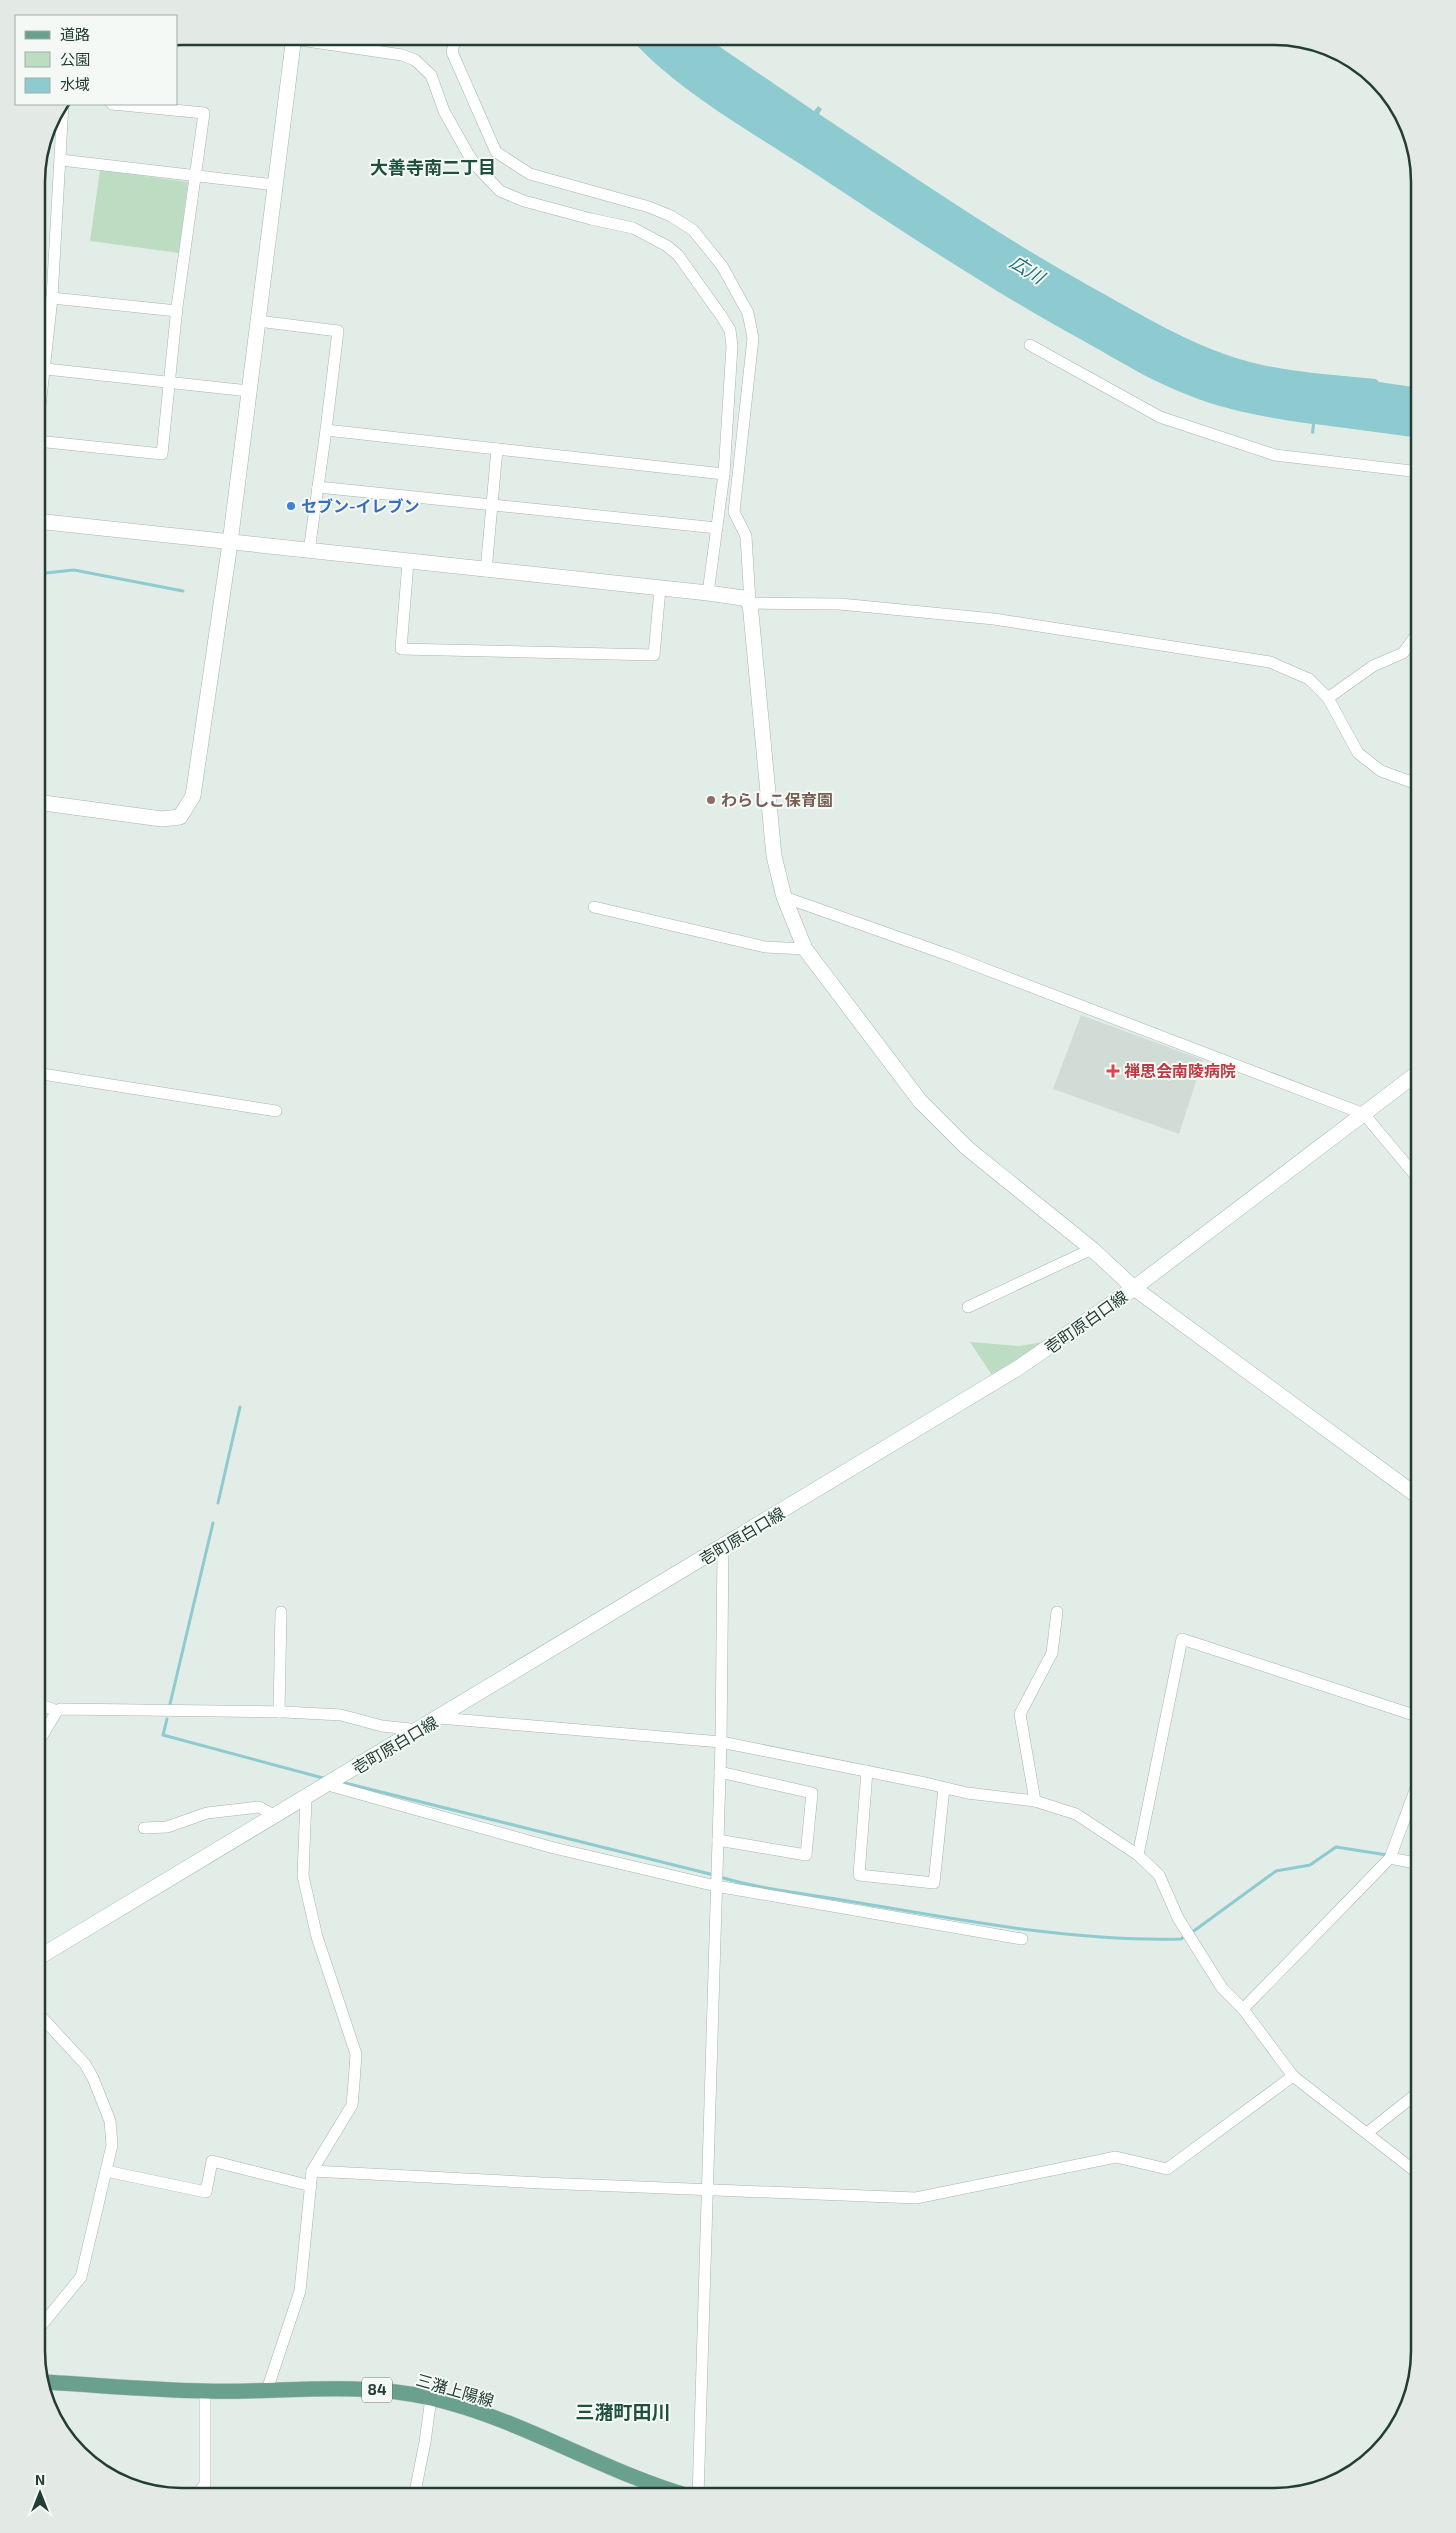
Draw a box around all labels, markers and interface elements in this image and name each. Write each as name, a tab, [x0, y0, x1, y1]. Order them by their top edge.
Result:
legend	[15, 15, 178, 105]
text: 道路	[60, 25, 90, 43]
text: 公園	[60, 50, 90, 68]
text: 水域	[60, 75, 90, 93]
district label: 大善寺南二丁目	[370, 156, 496, 178]
water label: 広川	[1006, 250, 1050, 289]
place label: セブン-イレブン	[301, 496, 420, 515]
marker: セブン-イレブン	[285, 500, 297, 512]
place label: わらしこ保育園	[721, 790, 833, 809]
marker: わらしこ保育園	[705, 794, 717, 806]
place label: 禅思会南陵病院	[1124, 1061, 1236, 1080]
marker: 禅思会南陵病院	[1106, 1064, 1120, 1078]
street label: 壱町原白口線	[1041, 1286, 1130, 1357]
street label: 壱町原白口線	[696, 1503, 788, 1568]
street label: 壱町原白口線	[349, 1712, 441, 1777]
street label: 三潴上陽線	[414, 2369, 496, 2410]
road number: 84	[362, 2378, 392, 2402]
district label: 三潴町田川	[575, 2400, 671, 2423]
north arrow	[15, 2468, 65, 2518]
text: N	[35, 2471, 45, 2488]

